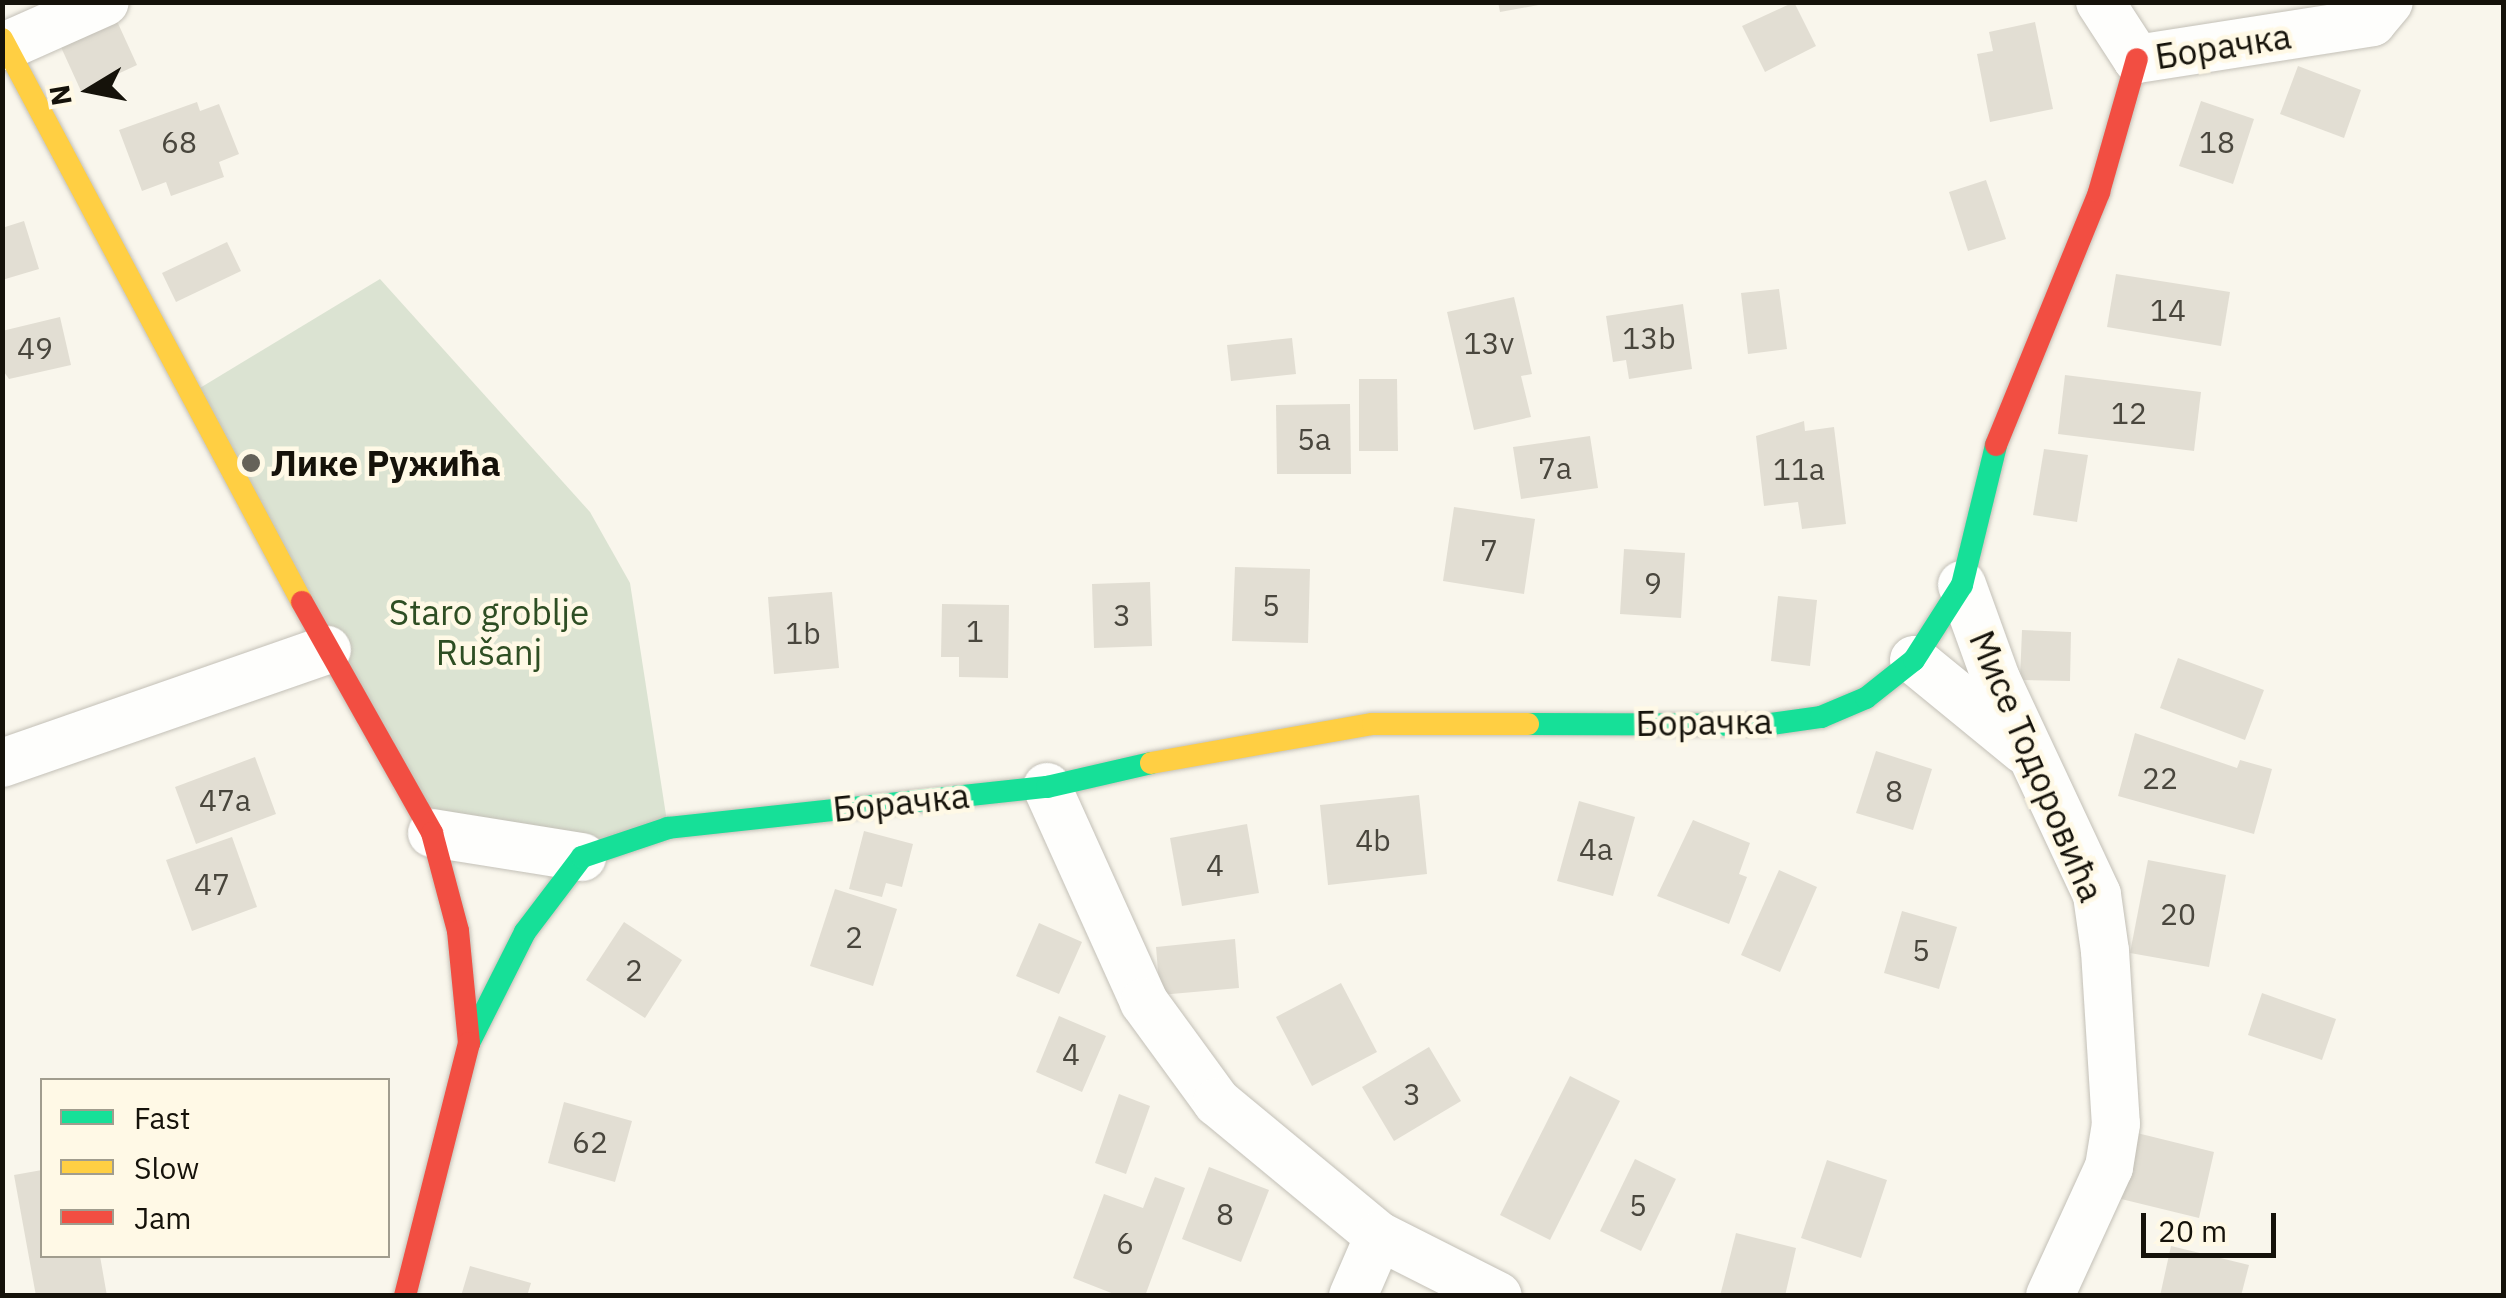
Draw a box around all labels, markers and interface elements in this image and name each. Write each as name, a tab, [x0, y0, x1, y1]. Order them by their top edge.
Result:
street label: Борачка	[2152, 15, 2294, 77]
north arrow	[40, 40, 140, 140]
text: N	[40, 82, 80, 108]
house number: 68	[161, 124, 197, 160]
house number: 18	[2199, 124, 2235, 160]
house number: 14	[2150, 292, 2186, 328]
house number: 13b	[1622, 320, 1676, 356]
house number: 13v	[1464, 325, 1514, 361]
house number: 49	[17, 330, 53, 366]
house number: 12	[2111, 395, 2147, 431]
house number: 5a	[1297, 421, 1331, 457]
place label: Лике Ружића	[271, 442, 501, 484]
house number: 7a	[1538, 450, 1572, 486]
house number: 11a	[1773, 451, 1825, 487]
marker: Лике Ружића	[240, 452, 262, 474]
house number: 7	[1480, 532, 1498, 568]
house number: 9	[1644, 565, 1662, 601]
house number: 5	[1262, 587, 1280, 623]
park label: Staro groblje Rušanj	[389, 591, 589, 673]
house number: 3	[1113, 597, 1131, 633]
house number: 1	[966, 613, 984, 649]
house number: 1b	[785, 615, 821, 651]
street label: Мисе Тодоровића	[1961, 624, 2113, 908]
street label: Борачка	[1635, 700, 1773, 744]
house number: 22	[2142, 760, 2178, 796]
house number: 8	[1885, 773, 1903, 809]
street label: Борачка	[831, 774, 971, 830]
house number: 47a	[199, 782, 251, 818]
house number: 4b	[1355, 822, 1391, 858]
house number: 4a	[1579, 831, 1613, 867]
house number: 4	[1206, 847, 1224, 883]
house number: 47	[194, 866, 230, 902]
house number: 20	[2160, 896, 2196, 932]
house number: 2	[845, 919, 863, 955]
house number: 5	[1912, 932, 1930, 968]
house number: 2	[625, 952, 643, 988]
house number: 4	[1062, 1036, 1080, 1072]
house number: 3	[1403, 1076, 1421, 1112]
legend	[40, 1078, 390, 1258]
text: Fast	[134, 1098, 191, 1137]
house number: 62	[572, 1124, 608, 1160]
text: Slow	[134, 1148, 199, 1187]
house number: 5	[1629, 1187, 1647, 1223]
scale bar	[2146, 1193, 2281, 1255]
house number: 8	[1216, 1196, 1234, 1232]
text: Jam	[134, 1198, 192, 1237]
text: 20 m	[2158, 1211, 2227, 1250]
house number: 6	[1116, 1225, 1134, 1261]

